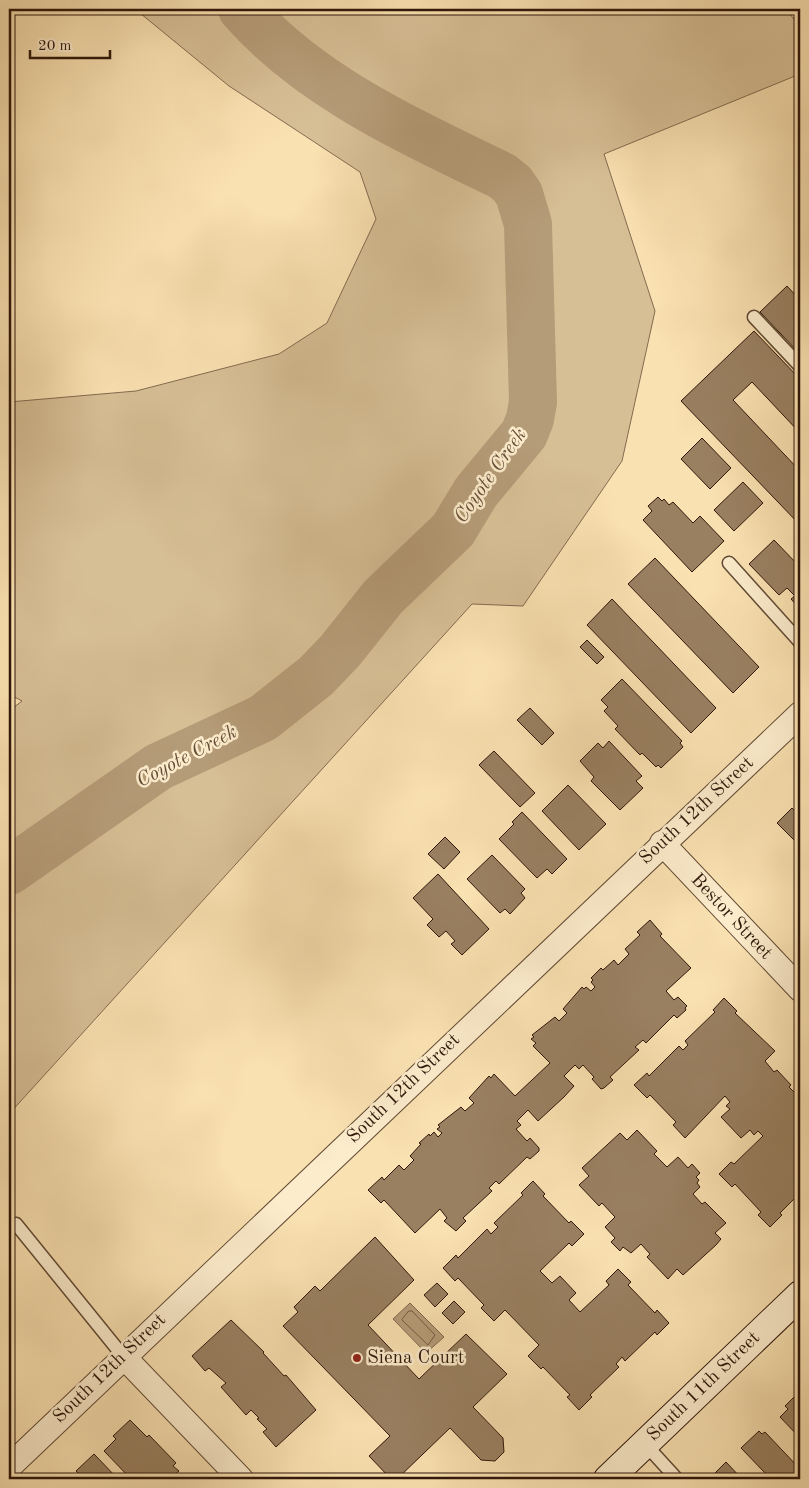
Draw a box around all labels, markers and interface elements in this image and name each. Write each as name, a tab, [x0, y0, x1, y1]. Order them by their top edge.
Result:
scale bar	[30, 28, 110, 60]
text: 20 m	[38, 39, 72, 54]
water label: Coyote Creek	[451, 425, 531, 527]
water label: Coyote Creek	[134, 722, 241, 792]
street label: South 12th Street	[636, 753, 758, 869]
street label: Bestor Street	[687, 870, 775, 964]
street label: South 12th Street	[344, 1031, 464, 1147]
street label: South 12th Street	[50, 1311, 170, 1427]
street label: South 11th Street	[644, 1329, 764, 1445]
place label: Siena Court	[367, 1349, 464, 1368]
marker: Siena Court	[351, 1352, 363, 1364]

